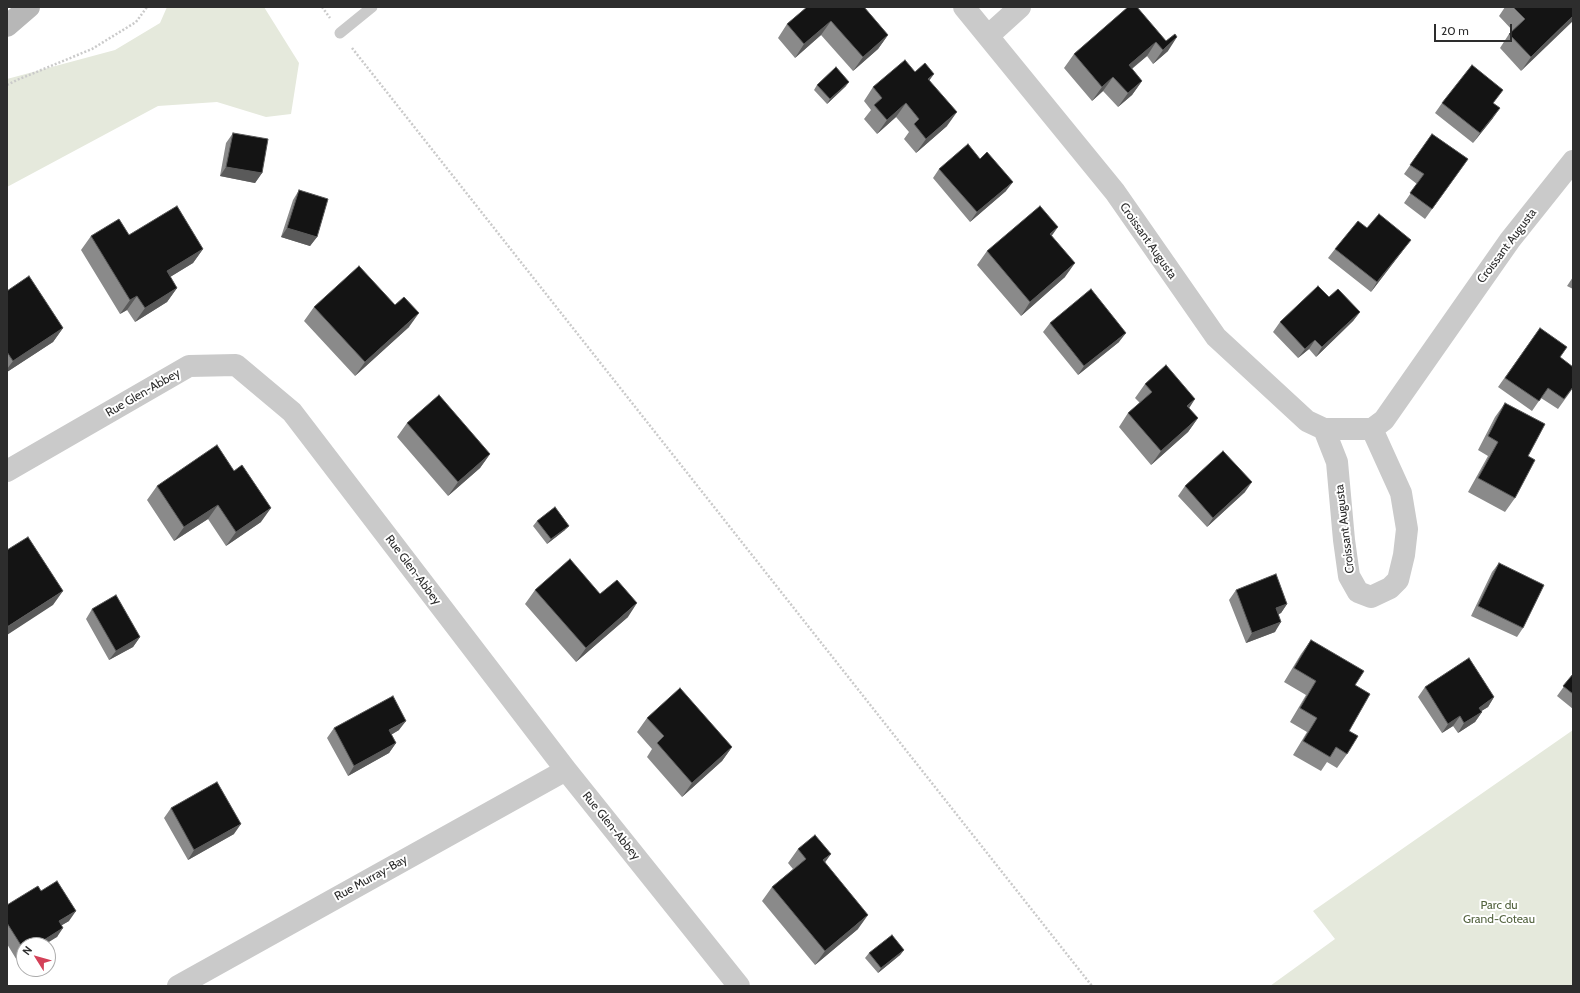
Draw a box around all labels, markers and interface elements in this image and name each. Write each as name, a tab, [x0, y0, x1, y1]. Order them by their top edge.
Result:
scale bar	[1436, 16, 1514, 42]
text: 20 m	[1441, 23, 1469, 38]
street label: Croissant Augusta	[1116, 200, 1180, 282]
street label: Croissant Augusta	[1474, 206, 1540, 286]
street label: Rue Glen-Abbey	[103, 366, 183, 420]
street label: Croissant Augusta	[1332, 484, 1358, 574]
street label: Rue Glen-Abbey	[382, 532, 444, 608]
street label: Rue Glen-Abbey	[579, 789, 643, 863]
street label: Rue Murray-Bay	[332, 852, 410, 904]
park label: Parc du Grand-Coteau	[1463, 898, 1535, 926]
north arrow	[16, 937, 56, 977]
text: N	[19, 943, 35, 958]

